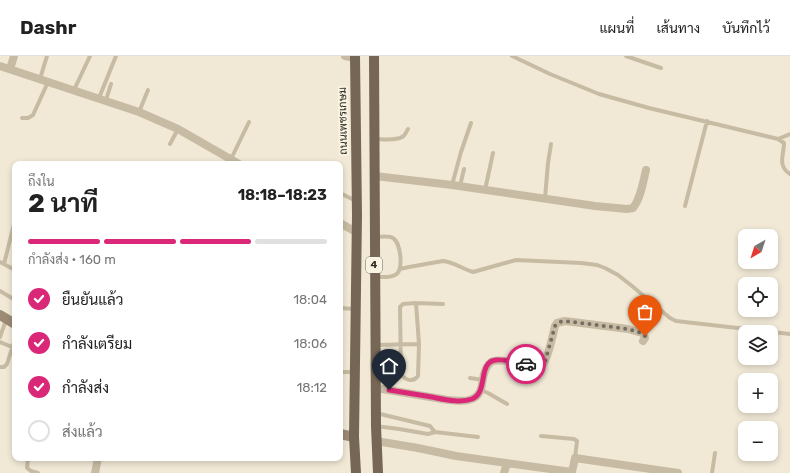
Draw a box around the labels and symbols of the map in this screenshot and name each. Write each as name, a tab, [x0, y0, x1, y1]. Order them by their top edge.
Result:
street label: ถนนเพชรเกษม	[336, 87, 350, 155]
north arrow	[738, 229, 778, 269]
road number: 4	[366, 257, 382, 273]
pin	[628, 295, 662, 336]
courier	[506, 344, 546, 384]
pin	[372, 349, 406, 390]

